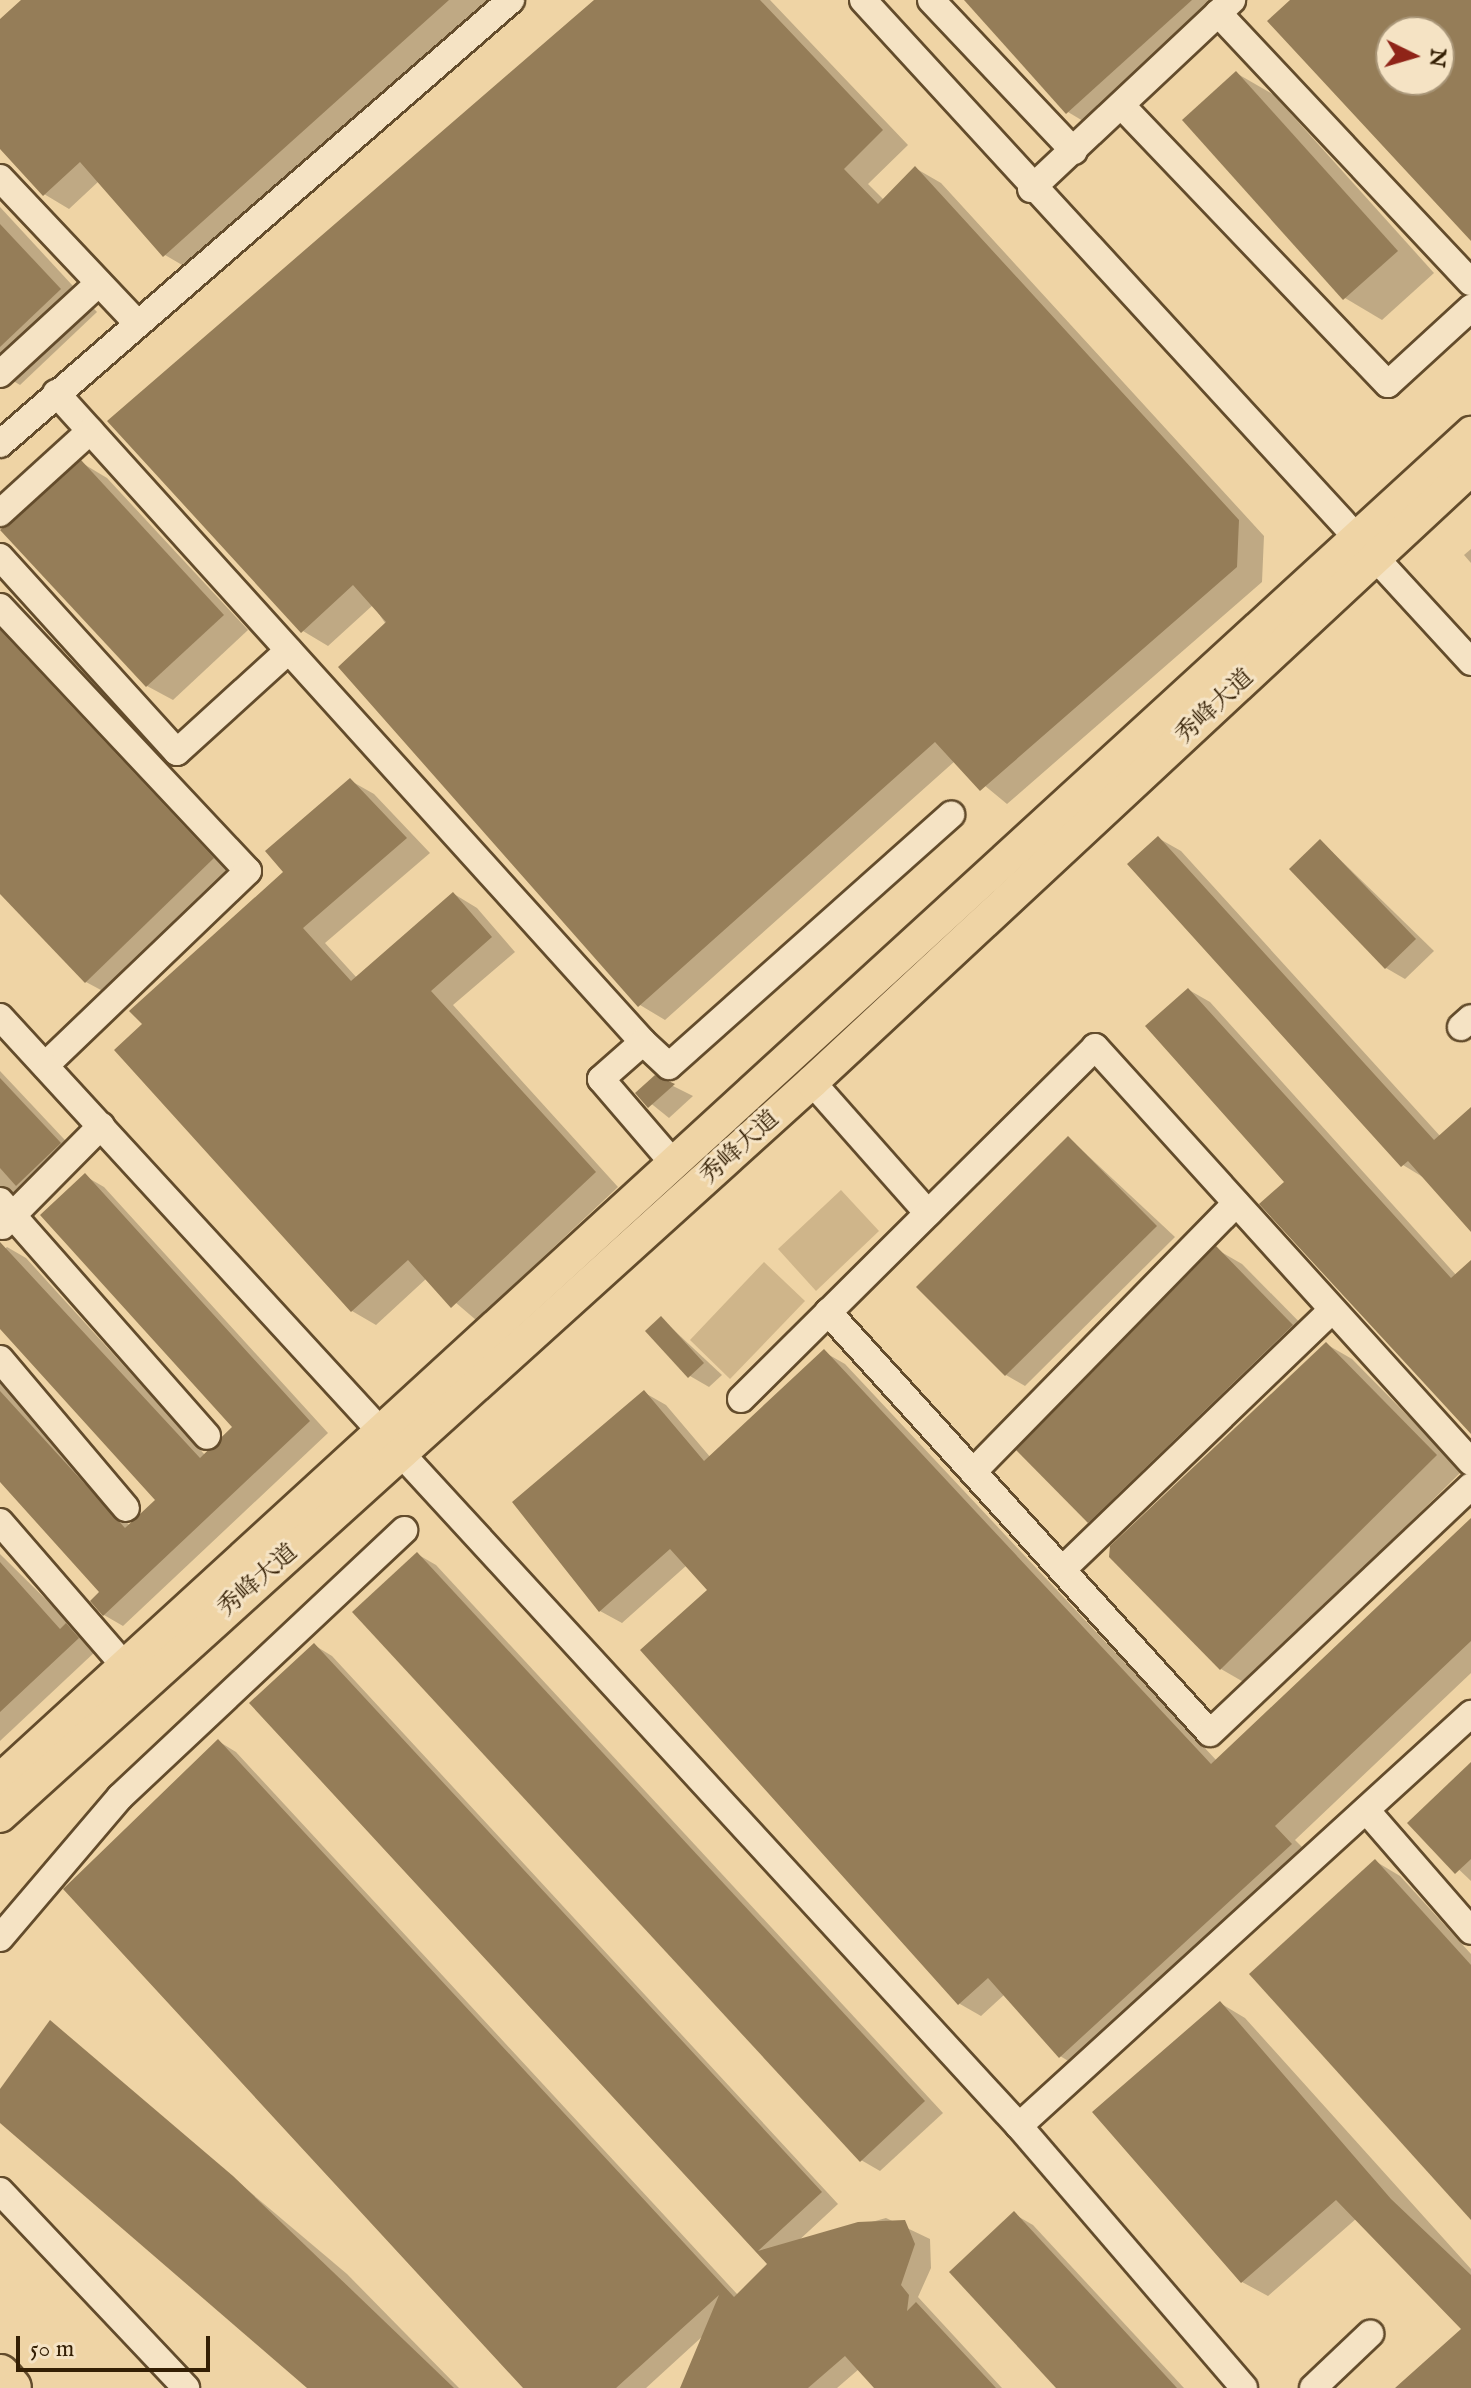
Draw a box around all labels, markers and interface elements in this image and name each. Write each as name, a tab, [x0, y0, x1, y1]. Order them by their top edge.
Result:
north arrow	[1375, 16, 1455, 96]
text: N	[1422, 47, 1452, 69]
street label: 秀峰大道	[1170, 664, 1260, 750]
street label: 秀峰大道	[695, 1105, 785, 1191]
street label: 秀峰大道	[212, 1539, 304, 1623]
scale bar	[20, 2320, 214, 2370]
text: 50 m	[30, 2334, 74, 2365]

